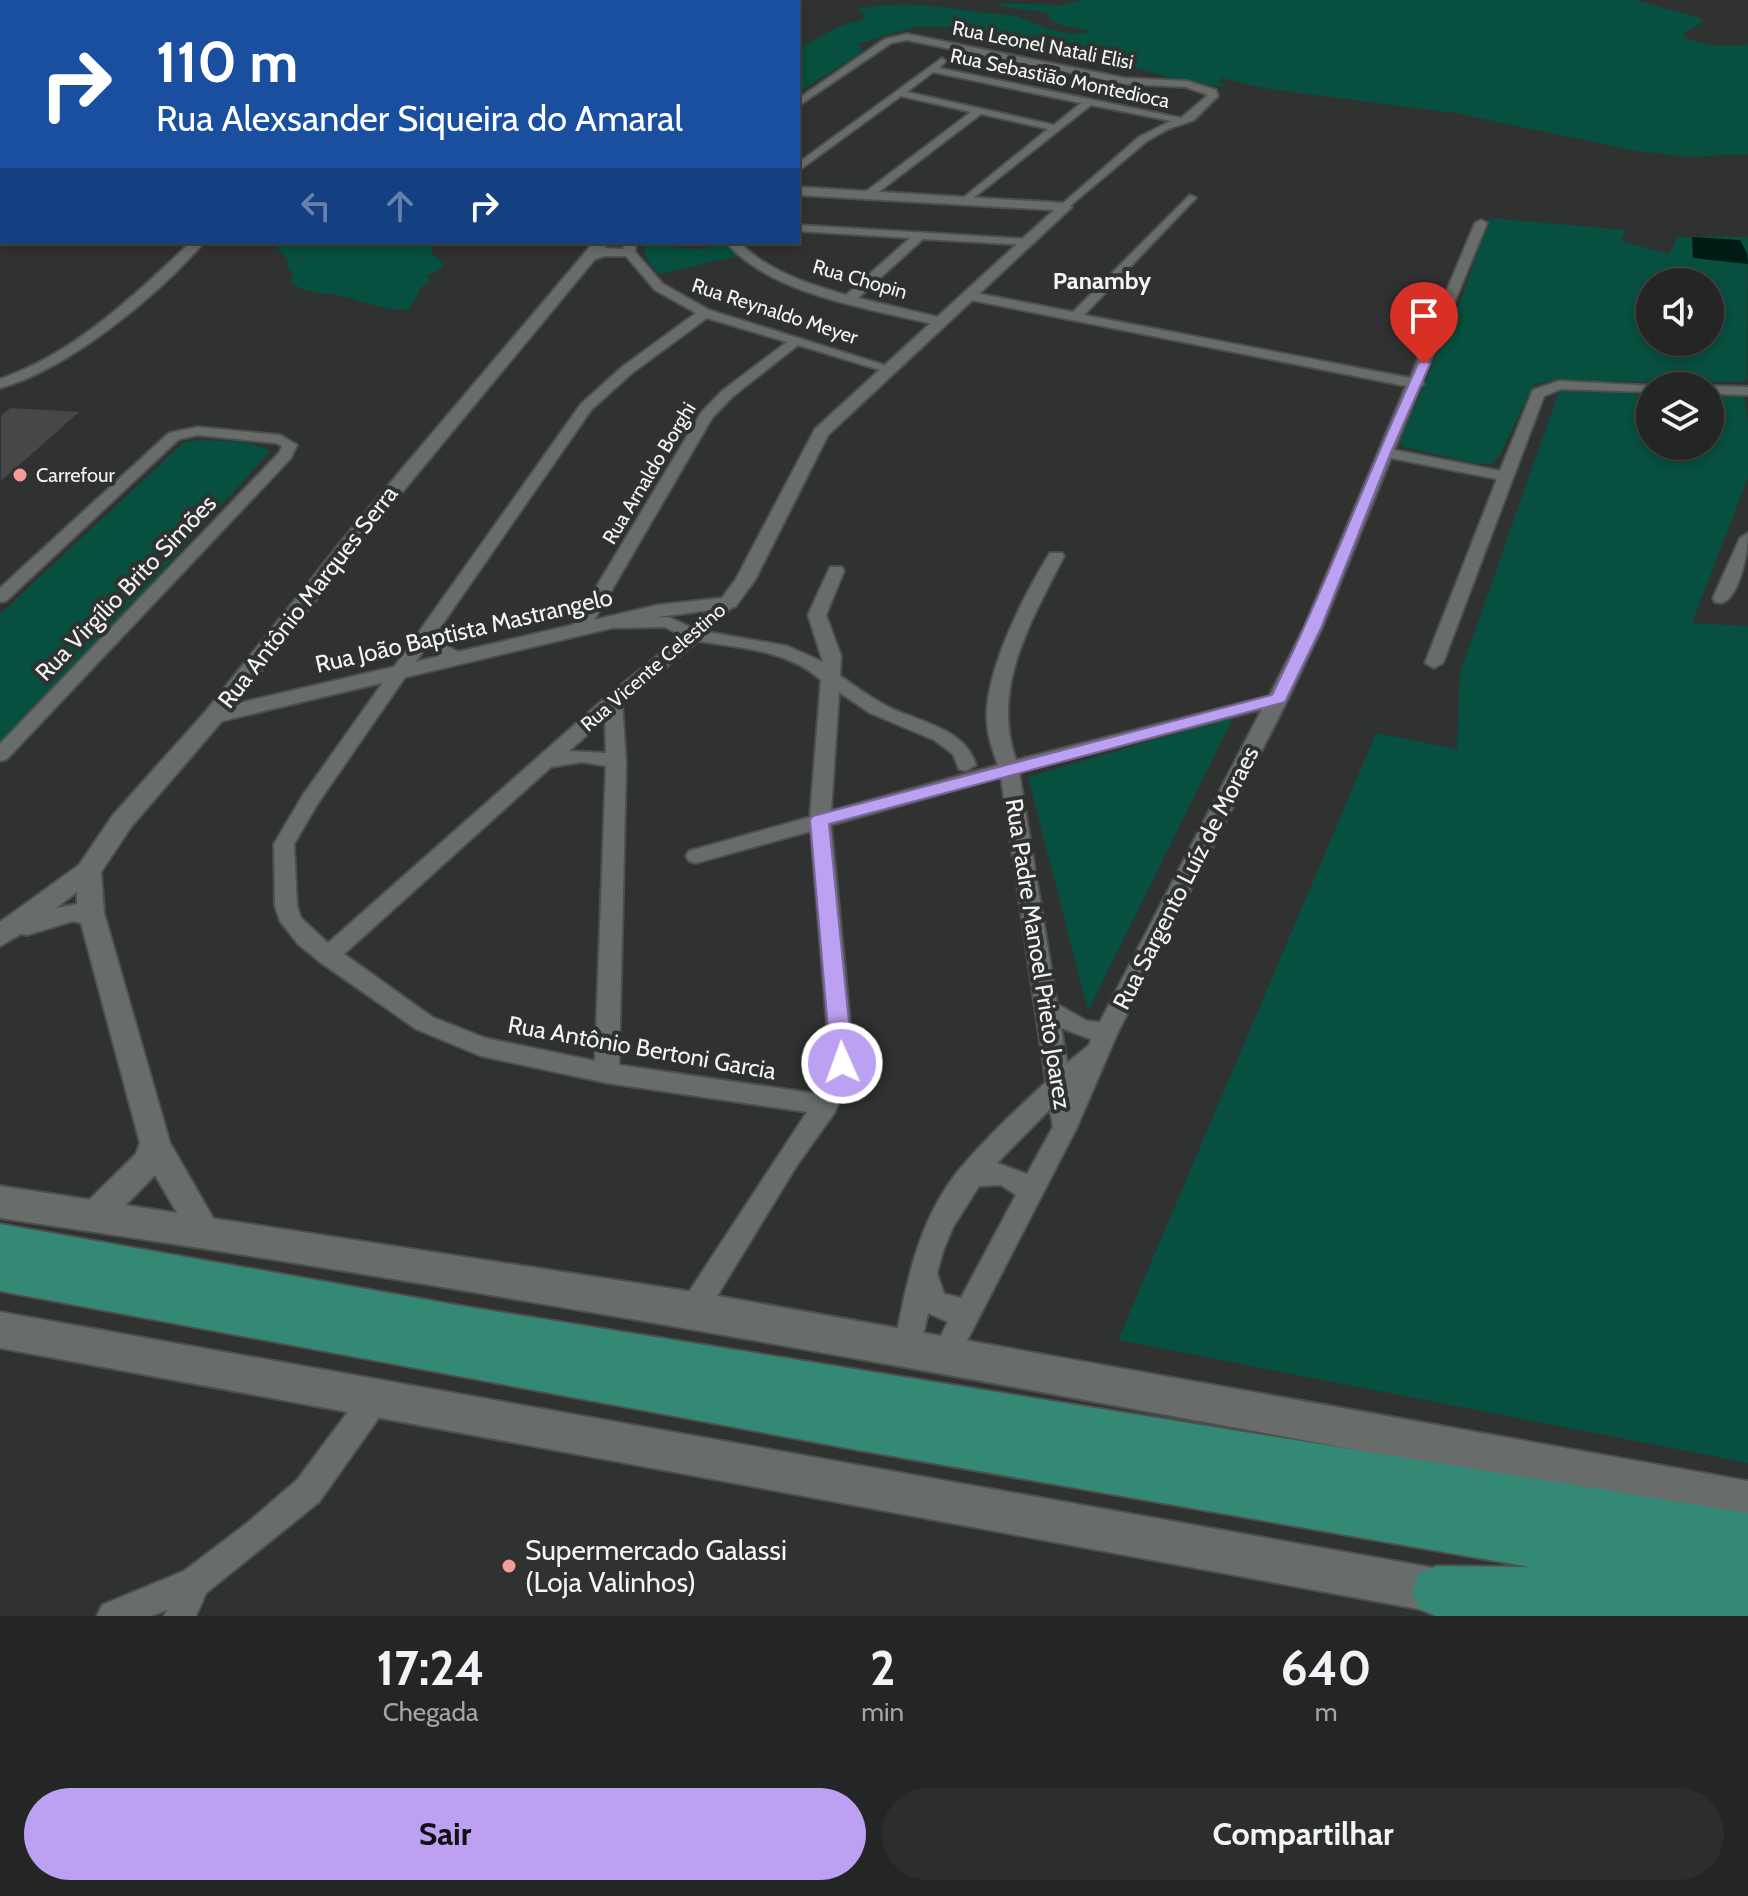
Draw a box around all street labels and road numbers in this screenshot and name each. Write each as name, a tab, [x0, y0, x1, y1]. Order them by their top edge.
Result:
street label: Rua Leonel Natali Elisi	[951, 16, 1135, 74]
street label: Rua Sebastião Montedioca	[948, 43, 1172, 113]
street label: Rua Chopin	[810, 254, 910, 304]
street label: Rua Reynaldo Meyer	[689, 273, 862, 349]
street label: Rua Arnaldo Borghi	[597, 398, 701, 548]
street label: Rua Antônio Marques Serra	[212, 479, 404, 714]
street label: Rua Virgílio Brito Simões	[29, 488, 222, 687]
street label: Rua João Baptista Mastrangelo	[312, 582, 615, 679]
street label: Rua Vicente Celestino	[576, 598, 730, 736]
street label: Rua Sargento Luíz de Moraes	[1106, 741, 1265, 1014]
street label: Rua Padre Manoel Prieto Joarez	[1000, 797, 1077, 1111]
street label: Rua Antônio Bertoni Garcia	[506, 1010, 779, 1085]

